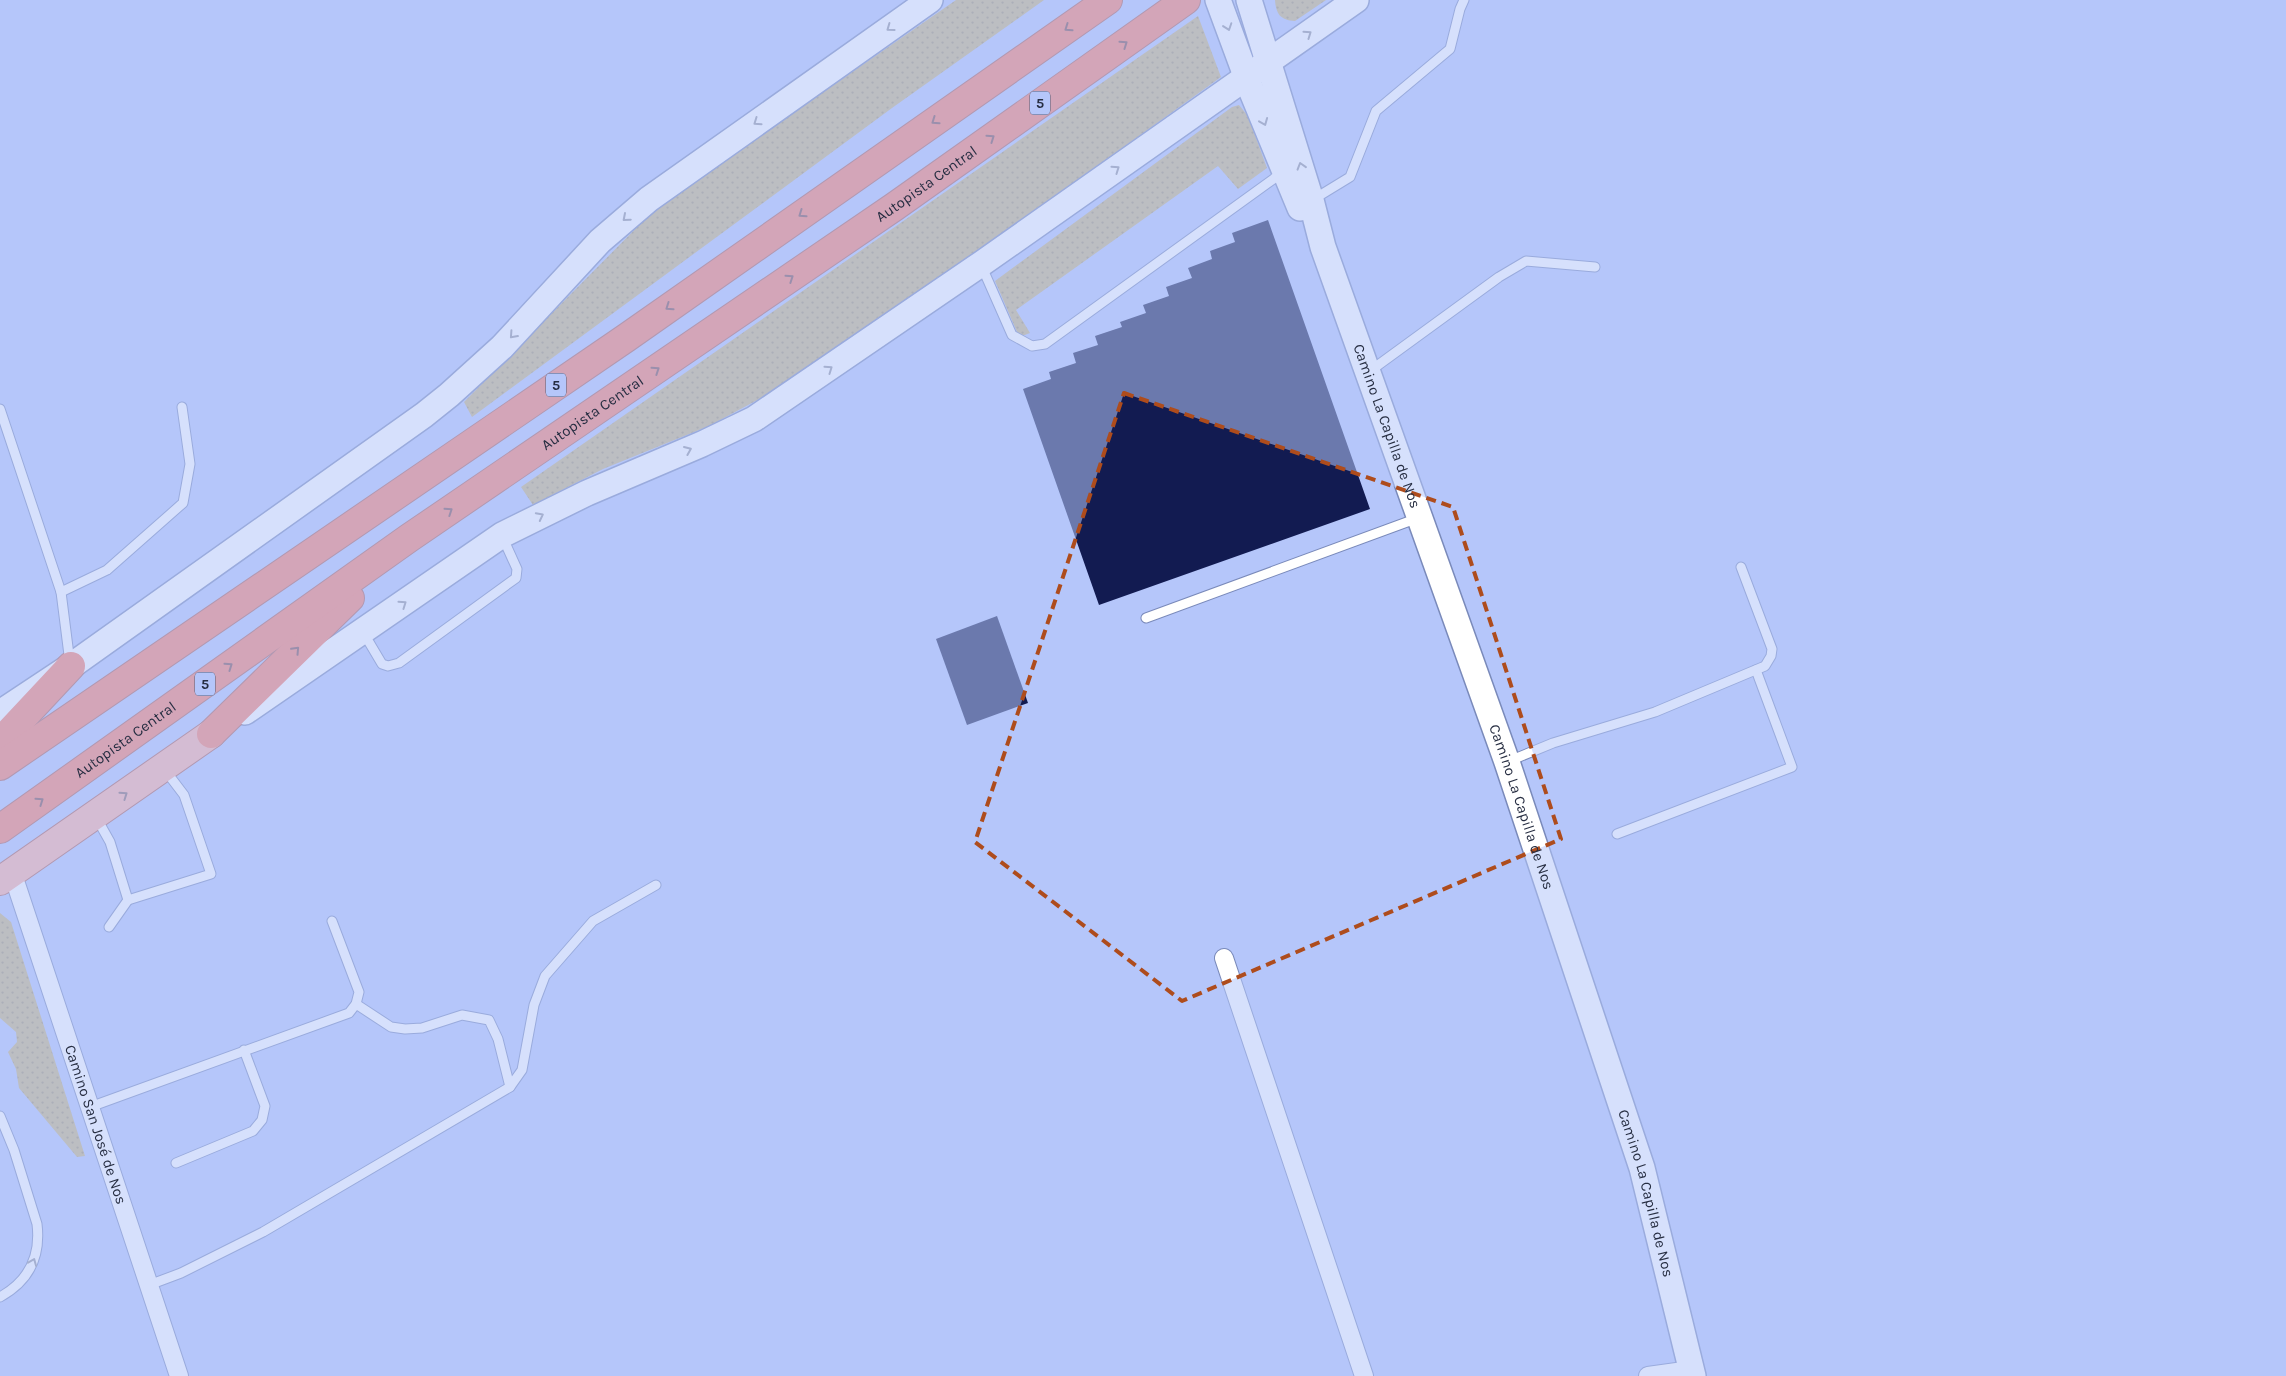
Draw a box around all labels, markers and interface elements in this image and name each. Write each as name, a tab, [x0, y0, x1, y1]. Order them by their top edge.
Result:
one-way arrow	[886, 22, 896, 31]
one-way arrow	[1064, 22, 1074, 31]
one-way arrow	[1222, 23, 1232, 31]
one-way arrow	[1302, 31, 1312, 40]
one-way arrow	[1118, 41, 1128, 50]
road number: 5	[1030, 92, 1050, 115]
one-way arrow	[931, 115, 941, 124]
one-way arrow	[753, 116, 763, 125]
one-way arrow	[1258, 117, 1268, 126]
one-way arrow	[985, 135, 995, 144]
street label: Autopista Central	[872, 142, 981, 226]
one-way arrow	[1296, 162, 1306, 171]
one-way arrow	[1110, 166, 1120, 175]
one-way arrow	[798, 208, 808, 217]
one-way arrow	[623, 212, 632, 221]
one-way arrow	[784, 275, 794, 284]
one-way arrow	[665, 301, 675, 310]
one-way arrow	[510, 329, 519, 338]
street label: Camino La Capilla de Nos	[1349, 341, 1425, 511]
one-way arrow	[823, 366, 832, 375]
one-way arrow	[650, 367, 660, 376]
street label: Autopista Central	[538, 372, 647, 454]
road number: 5	[546, 374, 566, 396]
one-way arrow	[683, 445, 692, 456]
one-way arrow	[444, 508, 453, 517]
one-way arrow	[534, 512, 543, 522]
one-way arrow	[397, 601, 407, 610]
one-way arrow	[290, 647, 299, 656]
one-way arrow	[223, 663, 233, 672]
road number: 5	[195, 672, 215, 696]
street label: Autopista Central	[71, 698, 179, 782]
street label: Camino La Capilla de Nos	[1485, 722, 1558, 892]
one-way arrow	[118, 792, 128, 801]
one-way arrow	[34, 798, 44, 807]
street label: Camino San José de Nos	[61, 1043, 130, 1206]
street label: Camino La Capilla de Nos	[1614, 1107, 1677, 1279]
one-way arrow	[27, 1259, 37, 1267]

